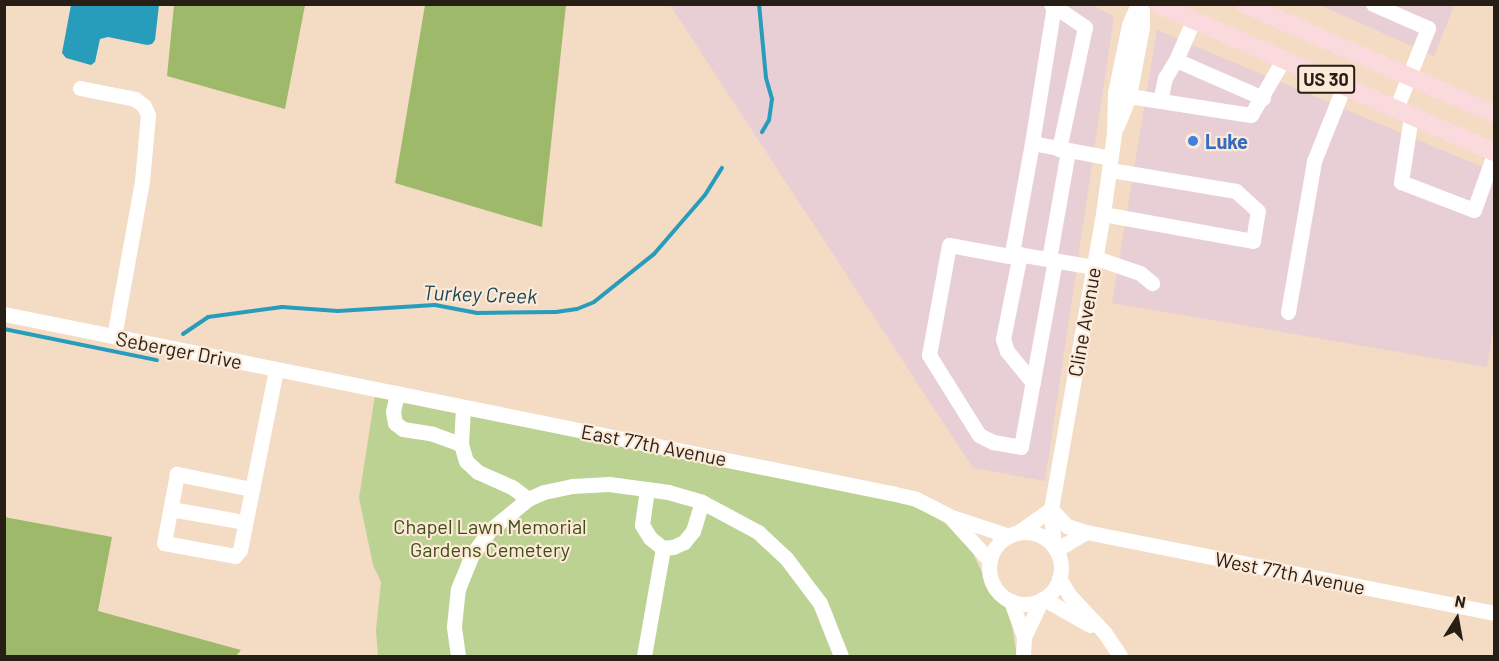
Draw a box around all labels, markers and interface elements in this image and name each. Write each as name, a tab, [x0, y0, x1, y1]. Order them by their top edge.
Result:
road number: US 30	[1296, 64, 1356, 94]
place label: Luke	[1205, 129, 1248, 153]
marker: Luke	[1186, 134, 1200, 148]
street label: Cline Avenue	[1063, 265, 1105, 379]
water label: Turkey Creek	[422, 279, 538, 309]
street label: Seberger Drive	[114, 326, 244, 374]
street label: East 77th Avenue	[579, 419, 729, 471]
park label: Chapel Lawn Memorial Gardens Cemetery	[393, 515, 587, 562]
street label: West 77th Avenue	[1213, 547, 1367, 599]
north arrow	[1427, 589, 1487, 649]
text: N	[1453, 590, 1468, 611]

